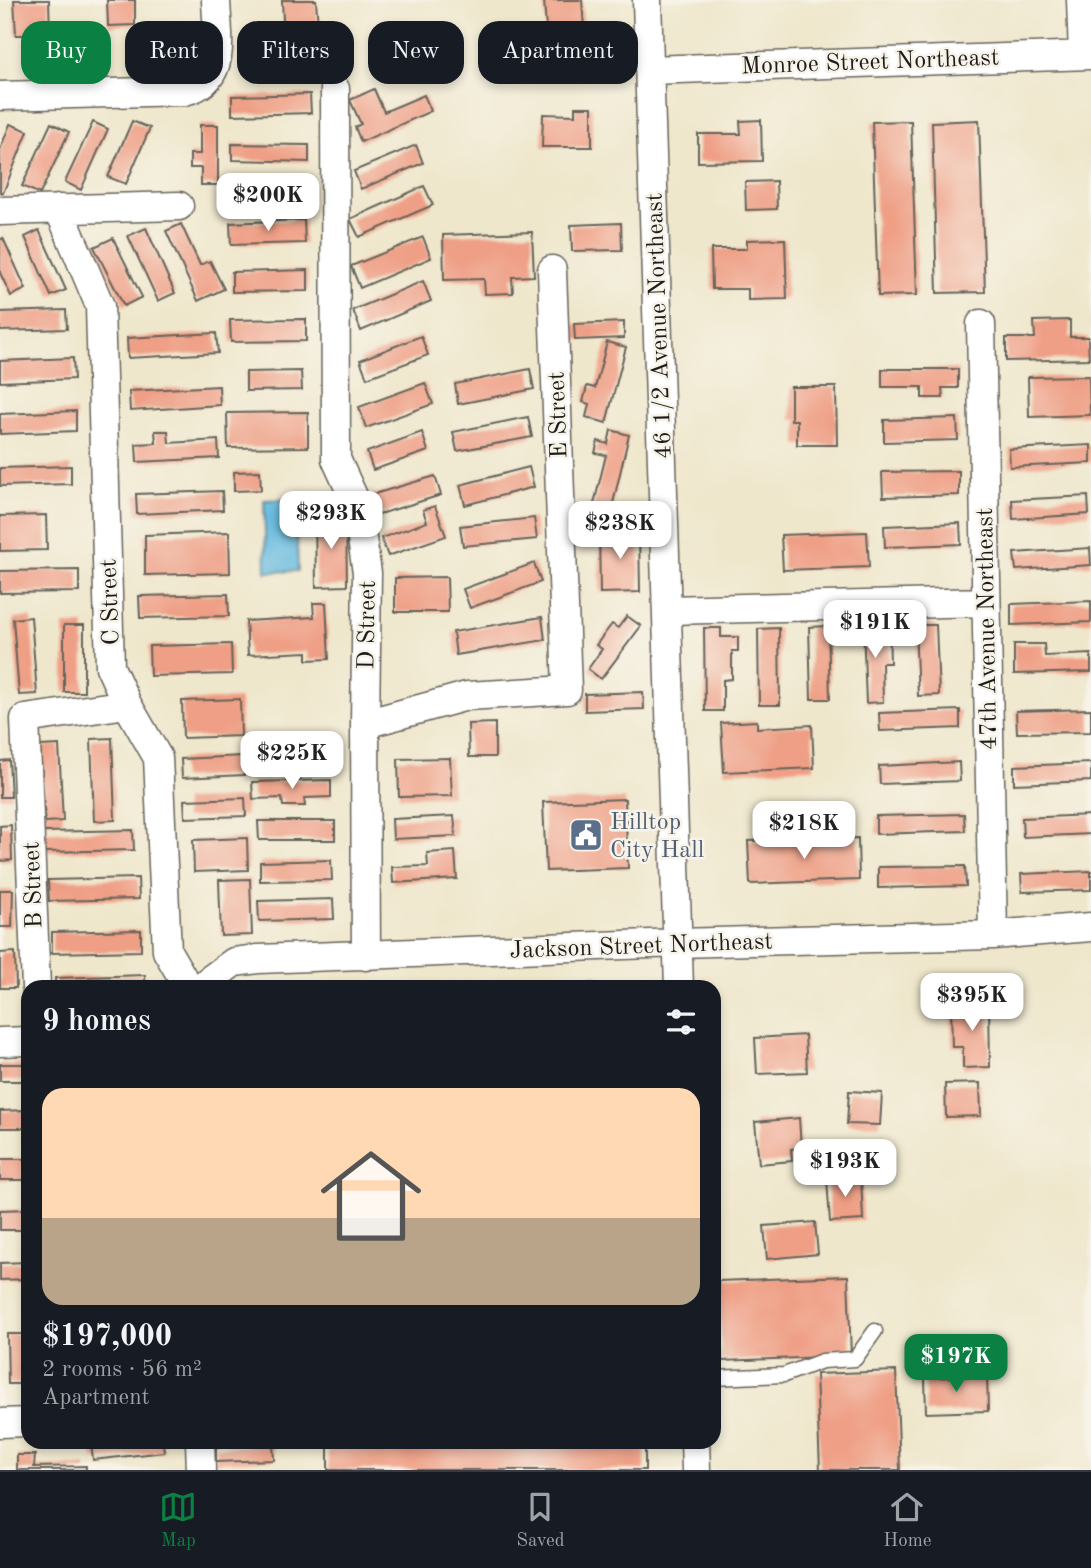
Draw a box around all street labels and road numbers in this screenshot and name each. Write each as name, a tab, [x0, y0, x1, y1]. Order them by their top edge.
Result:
street label: Monroe Street Northeast	[741, 47, 1000, 79]
street label: 46 1/2 Avenue Northeast	[643, 192, 677, 459]
street label: E Street	[545, 371, 573, 459]
street label: 47th Avenue Northeast	[974, 508, 1002, 750]
street label: C Street	[97, 558, 124, 646]
street label: D Street	[355, 580, 381, 670]
street label: B Street	[20, 841, 48, 929]
street label: Jackson Street Northeast	[509, 930, 773, 964]

